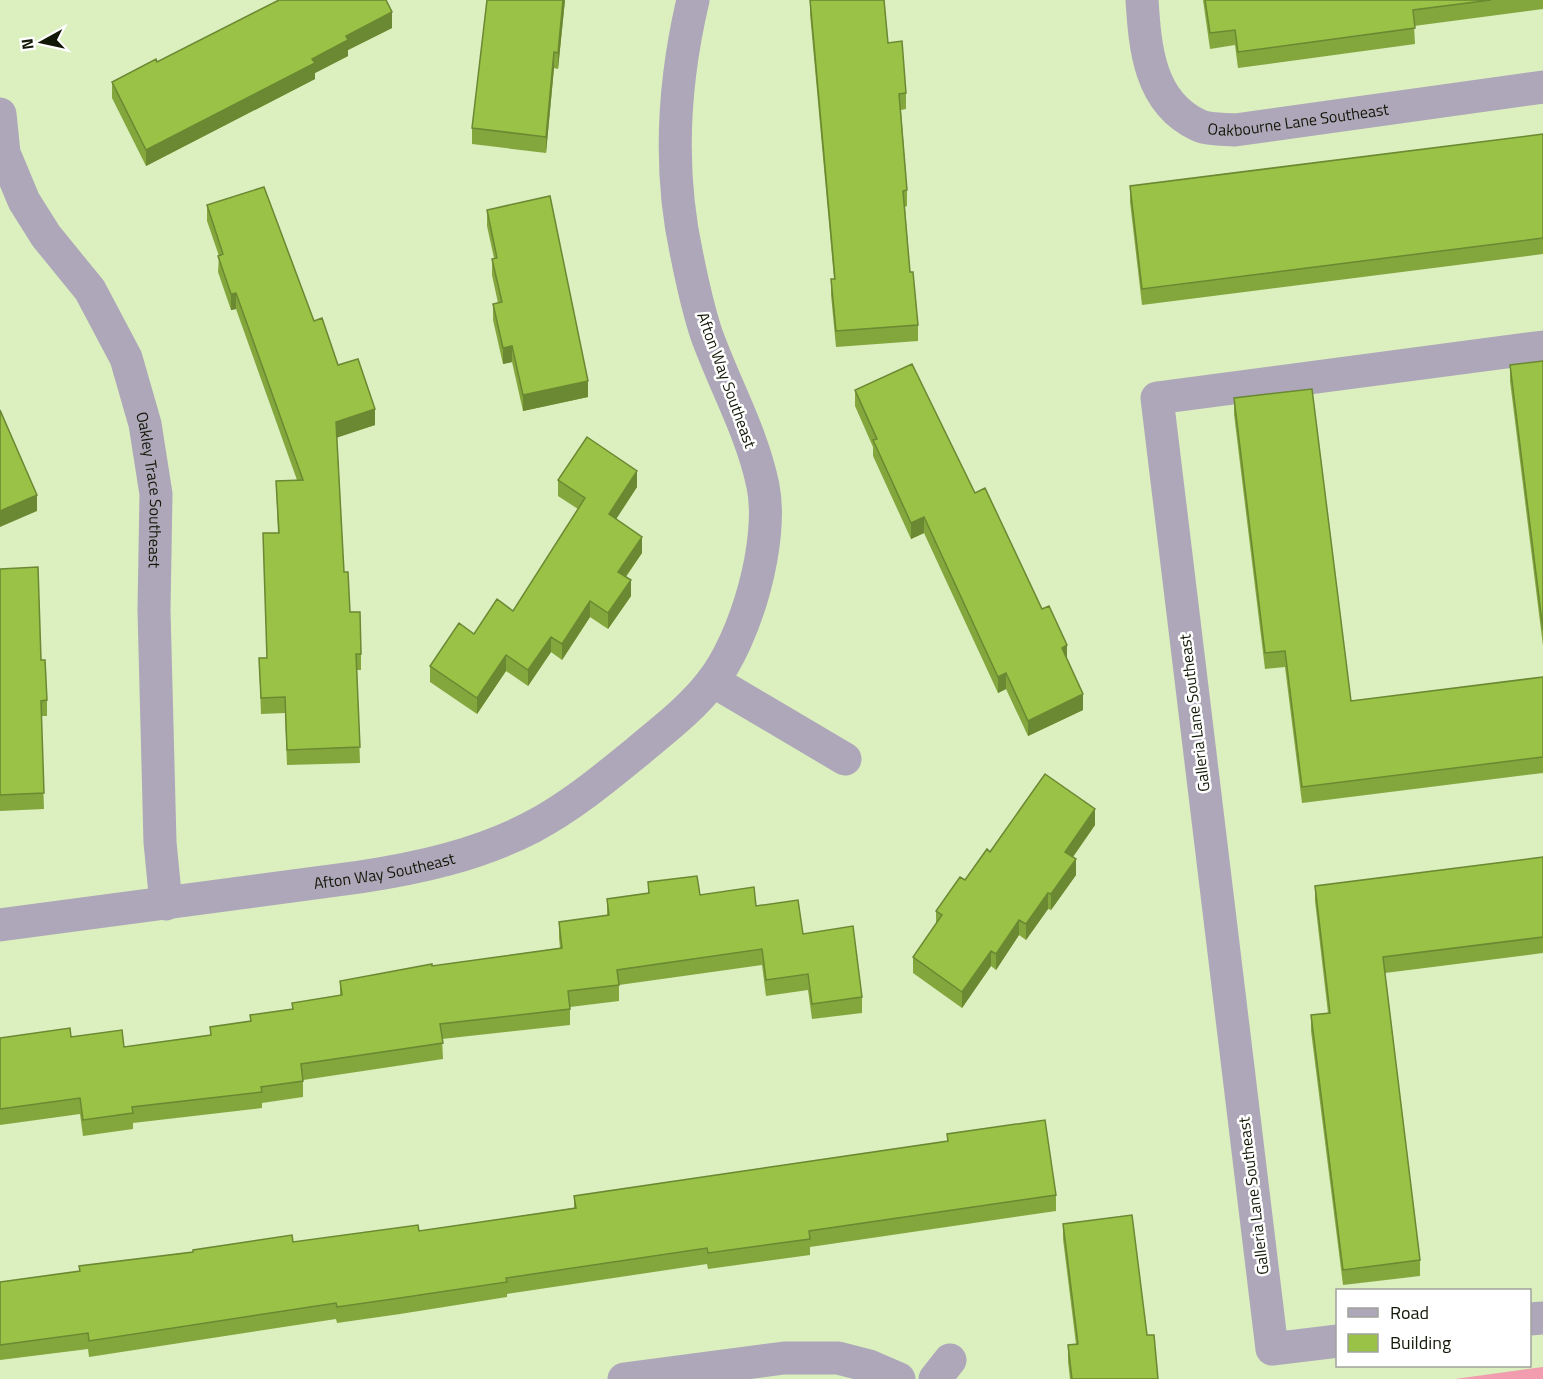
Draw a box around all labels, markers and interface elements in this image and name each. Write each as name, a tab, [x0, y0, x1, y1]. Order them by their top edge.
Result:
north arrow	[12, 12, 72, 72]
text: N	[14, 37, 40, 51]
street label: Oakbourne Lane Southeast	[1206, 97, 1391, 142]
street label: Afton Way Southeast	[691, 309, 763, 452]
street label: Oakley Trace Southeast	[130, 409, 168, 569]
street label: Galleria Lane Southeast	[1172, 632, 1216, 793]
street label: Afton Way Southeast	[312, 846, 458, 895]
street label: Galleria Lane Southeast	[1231, 1115, 1275, 1276]
legend	[1336, 1289, 1531, 1367]
text: Road	[1390, 1299, 1429, 1326]
text: Building	[1390, 1329, 1451, 1356]

